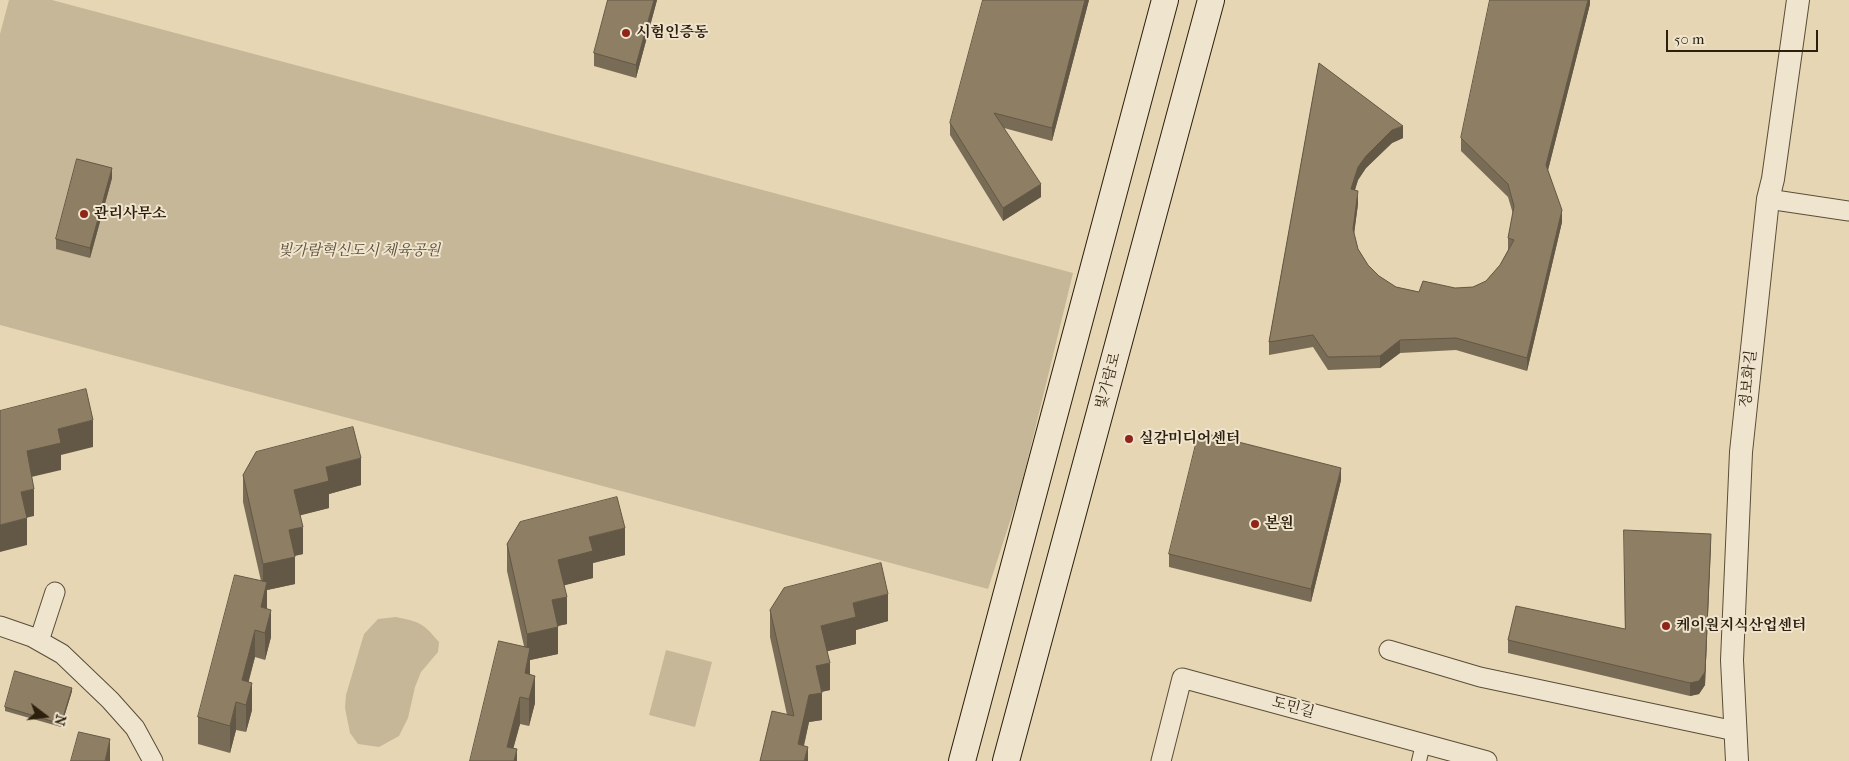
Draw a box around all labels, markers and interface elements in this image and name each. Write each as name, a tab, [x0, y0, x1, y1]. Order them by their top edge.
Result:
scale bar	[1669, 20, 1822, 52]
place label: 시험인증동	[636, 24, 708, 42]
marker: 시험인증동	[620, 27, 632, 39]
text: 50 m	[1674, 30, 1704, 48]
place label: 관리사무소	[94, 205, 166, 223]
marker: 관리사무소	[78, 208, 90, 220]
park label: 빛가람혁신도시 체육공원	[278, 242, 440, 260]
street label: 정보화길	[1737, 349, 1761, 409]
street label: 빛가람로	[1093, 351, 1125, 411]
place label: 실감미디어센터	[1139, 430, 1240, 448]
marker: 실감미디어센터	[1123, 433, 1135, 445]
place label: 본원	[1265, 515, 1294, 533]
marker: 본원	[1249, 518, 1261, 530]
place label: 케이원지식산업센터	[1676, 617, 1806, 635]
marker: 케이원지식산업센터	[1660, 620, 1672, 632]
north arrow	[20, 691, 70, 741]
street label: 도민길	[1270, 694, 1316, 722]
text: N	[50, 713, 70, 727]

